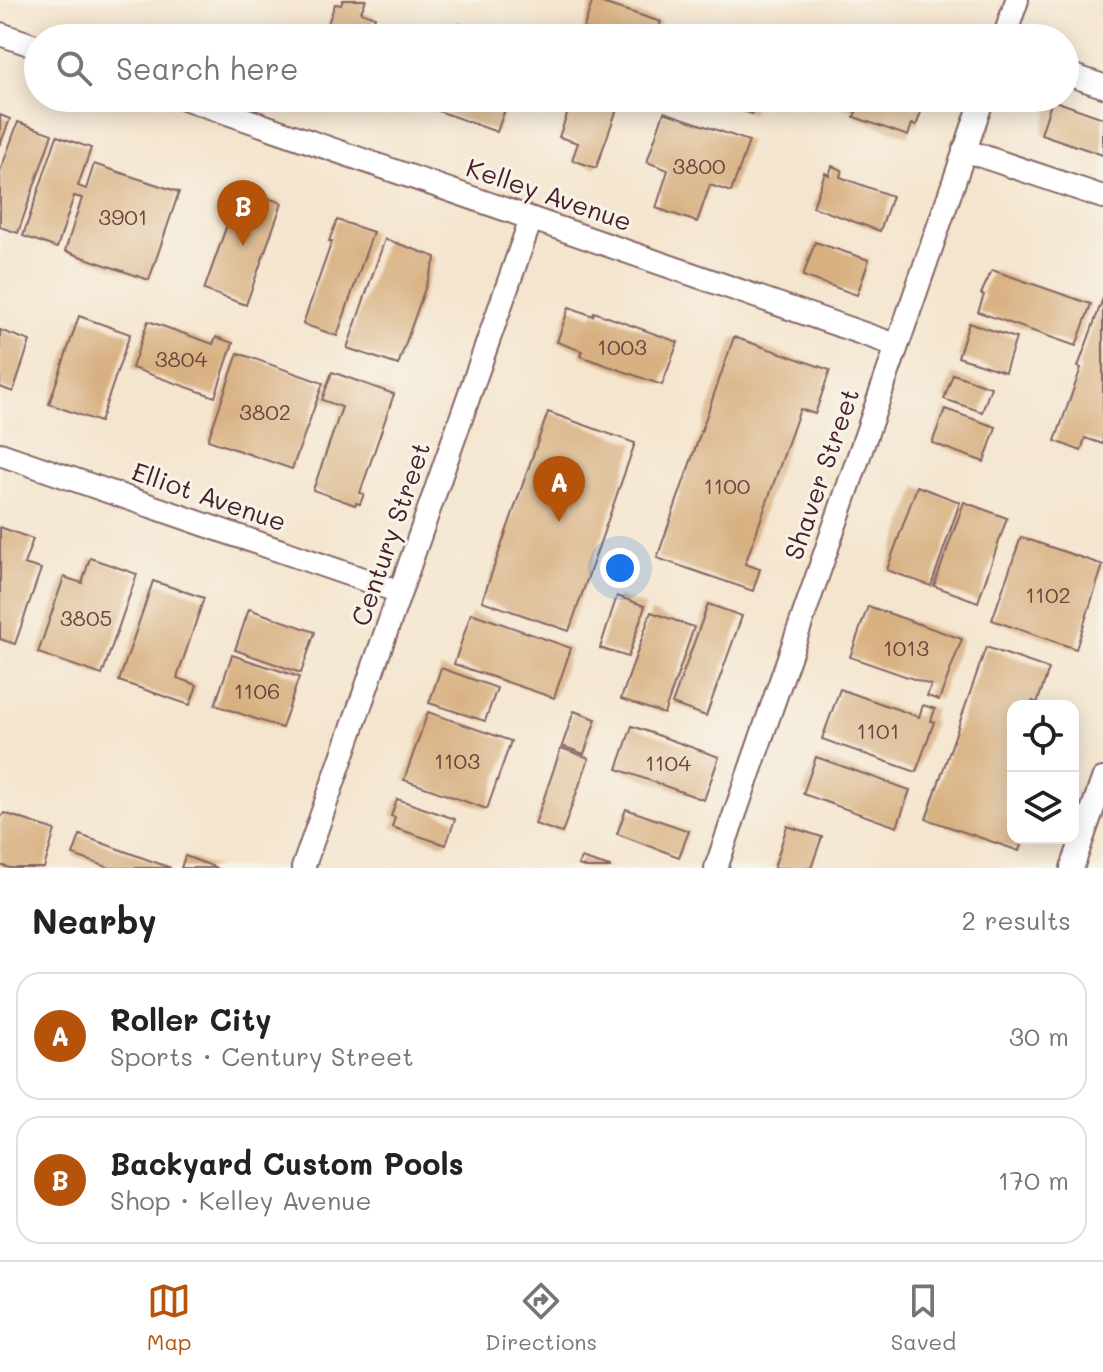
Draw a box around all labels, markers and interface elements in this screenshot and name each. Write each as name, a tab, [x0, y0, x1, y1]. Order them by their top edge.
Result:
search box	[24, 24, 1079, 112]
icon: search	[52, 46, 96, 90]
text: Search here	[116, 48, 299, 88]
street label: Kelley Avenue	[462, 150, 637, 238]
house number: 3800	[672, 151, 726, 180]
pin: B	[217, 180, 269, 246]
house number: 3901	[98, 202, 148, 231]
house number: 1003	[597, 332, 647, 361]
house number: 3804	[155, 344, 207, 373]
street label: Shaver Street	[776, 383, 866, 564]
house number: 3802	[239, 397, 291, 426]
street label: Century Street	[343, 437, 437, 630]
street label: Elliot Avenue	[128, 454, 291, 538]
pin: A	[533, 456, 585, 522]
house number: 1100	[704, 471, 750, 500]
your location	[600, 548, 640, 588]
house number: 1102	[1025, 580, 1071, 609]
house number: 3805	[60, 603, 112, 632]
house number: 1013	[883, 633, 929, 662]
house number: 1106	[234, 676, 280, 705]
map controls	[1007, 700, 1079, 844]
button: locate	[1007, 700, 1079, 772]
house number: 1101	[856, 716, 900, 745]
house number: 1103	[434, 746, 480, 775]
house number: 1104	[645, 748, 691, 777]
button: layers	[1007, 772, 1079, 844]
text: Nearby	[32, 898, 157, 943]
text: 2 results	[962, 903, 1071, 937]
text: Roller City	[110, 999, 271, 1039]
text: A	[51, 1019, 69, 1053]
text: 30 m	[1009, 1019, 1069, 1053]
text: Sports · Century Street	[110, 1039, 414, 1073]
text: Backyard Custom Pools	[110, 1143, 464, 1183]
text: B	[51, 1163, 69, 1197]
text: 170 m	[998, 1163, 1069, 1197]
text: Shop · Kelley Avenue	[110, 1183, 372, 1217]
tab: Map	[147, 1279, 192, 1356]
tab: Directions	[485, 1279, 597, 1356]
tab: Saved	[891, 1279, 956, 1356]

